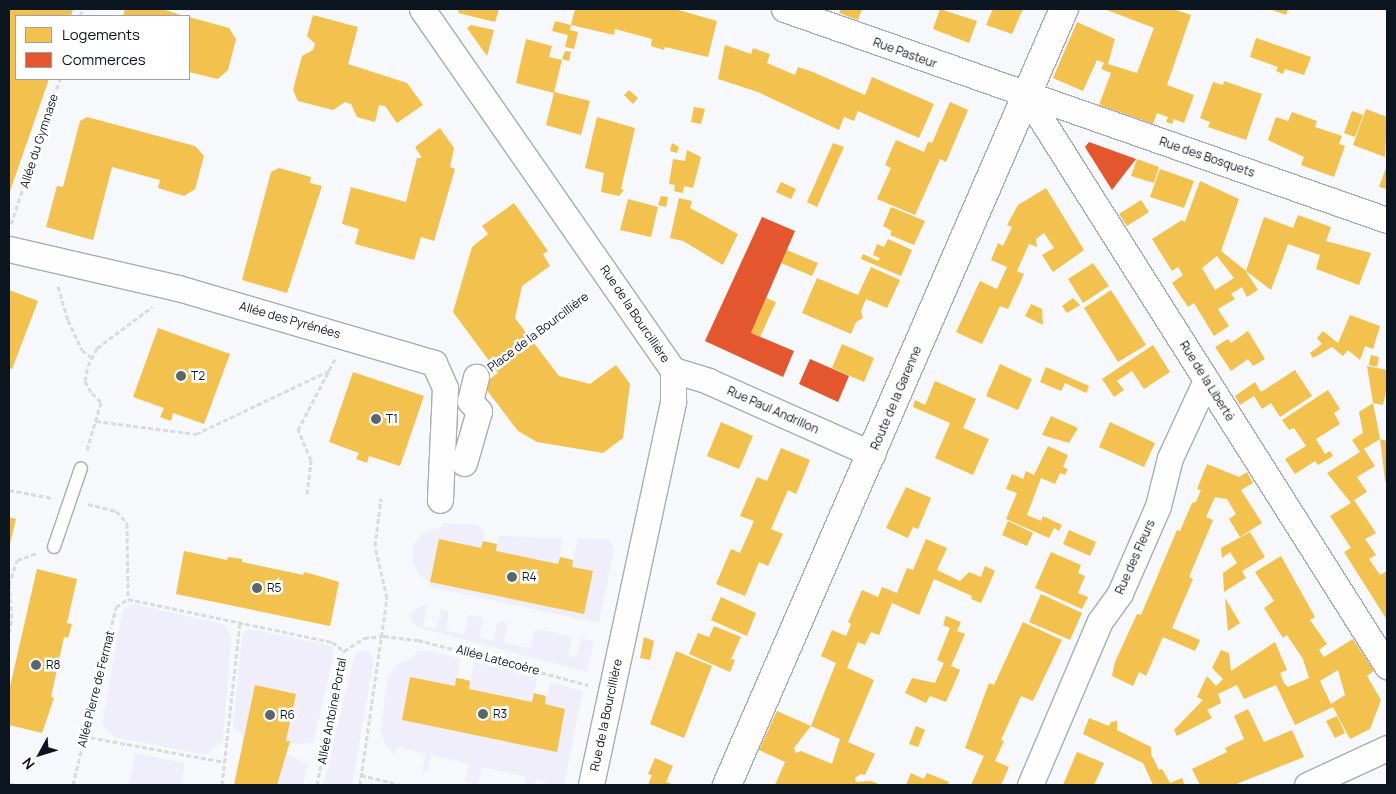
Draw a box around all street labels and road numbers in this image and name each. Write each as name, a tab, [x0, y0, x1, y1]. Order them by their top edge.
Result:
street label: Rue Pasteur	[871, 35, 939, 71]
street label: Allée du Gymnase	[17, 92, 61, 190]
street label: Rue des Bosquets	[1157, 134, 1257, 180]
street label: Rue de la Bourcillière	[597, 263, 673, 365]
street label: Place de la Bourcillière	[485, 289, 591, 375]
street label: Allée des Pyrénées	[238, 299, 342, 341]
street label: Rue de la Liberté	[1177, 338, 1237, 424]
street label: Route de la Garenne	[868, 344, 924, 452]
street label: Rue Paul Andrillon	[725, 383, 821, 437]
street label: Rue des Fleurs	[1112, 517, 1158, 597]
street label: Allée Pierre de Fermat	[74, 629, 118, 749]
street label: Allée Latecoère	[455, 642, 541, 678]
street label: Allée Antoine Portal	[315, 657, 349, 765]
street label: Rue de la Bourcillière	[587, 658, 625, 772]

